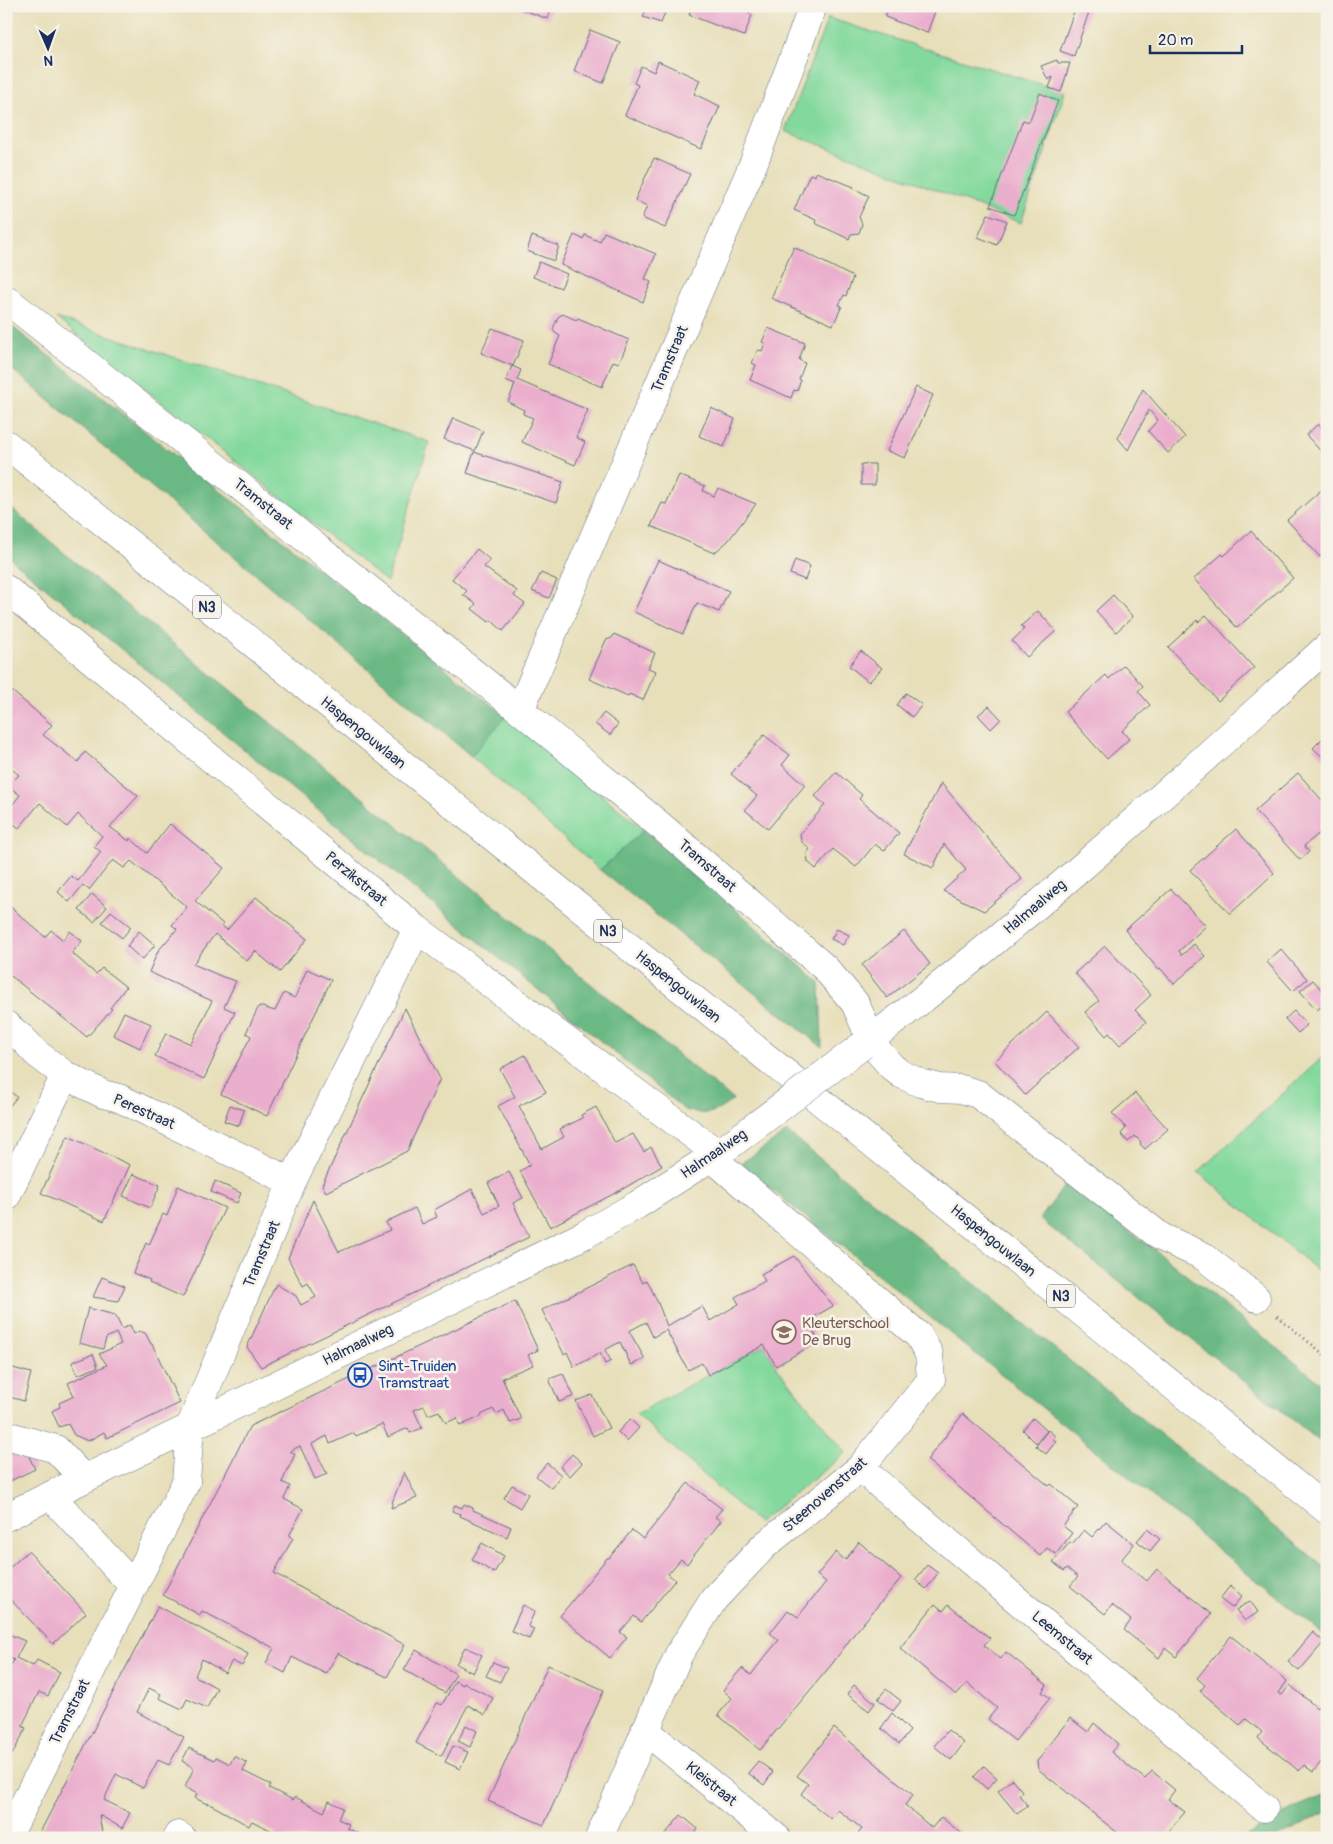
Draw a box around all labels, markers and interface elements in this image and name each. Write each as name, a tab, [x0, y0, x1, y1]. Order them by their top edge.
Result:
north arrow	[22, 22, 72, 72]
scale bar	[1150, 22, 1243, 54]
text: 20 m	[1158, 31, 1193, 50]
text: N	[43, 52, 53, 69]
street label: Tramstraat	[647, 322, 693, 395]
street label: Tramstraat	[229, 474, 297, 534]
road number: N3	[193, 596, 221, 618]
street label: Haspengouwlaan	[316, 693, 410, 773]
street label: Tramstraat	[674, 836, 741, 897]
street label: Perzikstraat	[321, 847, 392, 911]
street label: Halmaalweg	[1000, 875, 1070, 939]
road number: N3	[594, 919, 622, 942]
street label: Haspengouwlaan	[631, 947, 725, 1027]
street label: Perestraat	[110, 1090, 179, 1134]
street label: Halmaalweg	[677, 1125, 751, 1183]
street label: Haspengouwlaan	[946, 1201, 1040, 1281]
street label: Tramstraat	[239, 1217, 285, 1290]
road number: N3	[1047, 1284, 1075, 1308]
place label: Kleuterschool De Brug	[802, 1314, 889, 1350]
school or university icon: Kleuterschool De Brug	[771, 1319, 797, 1345]
street label: Halmaalweg	[320, 1320, 396, 1370]
place label: Sint-Truiden Tramstraat	[378, 1357, 457, 1393]
bus stop icon: Sint-Truiden Tramstraat	[347, 1362, 373, 1388]
street label: Steenovenstraat	[779, 1452, 872, 1537]
street label: Leemstraat	[1028, 1607, 1097, 1670]
street label: Tramstraat	[45, 1675, 95, 1748]
street label: Kleistraat	[682, 1758, 741, 1811]

